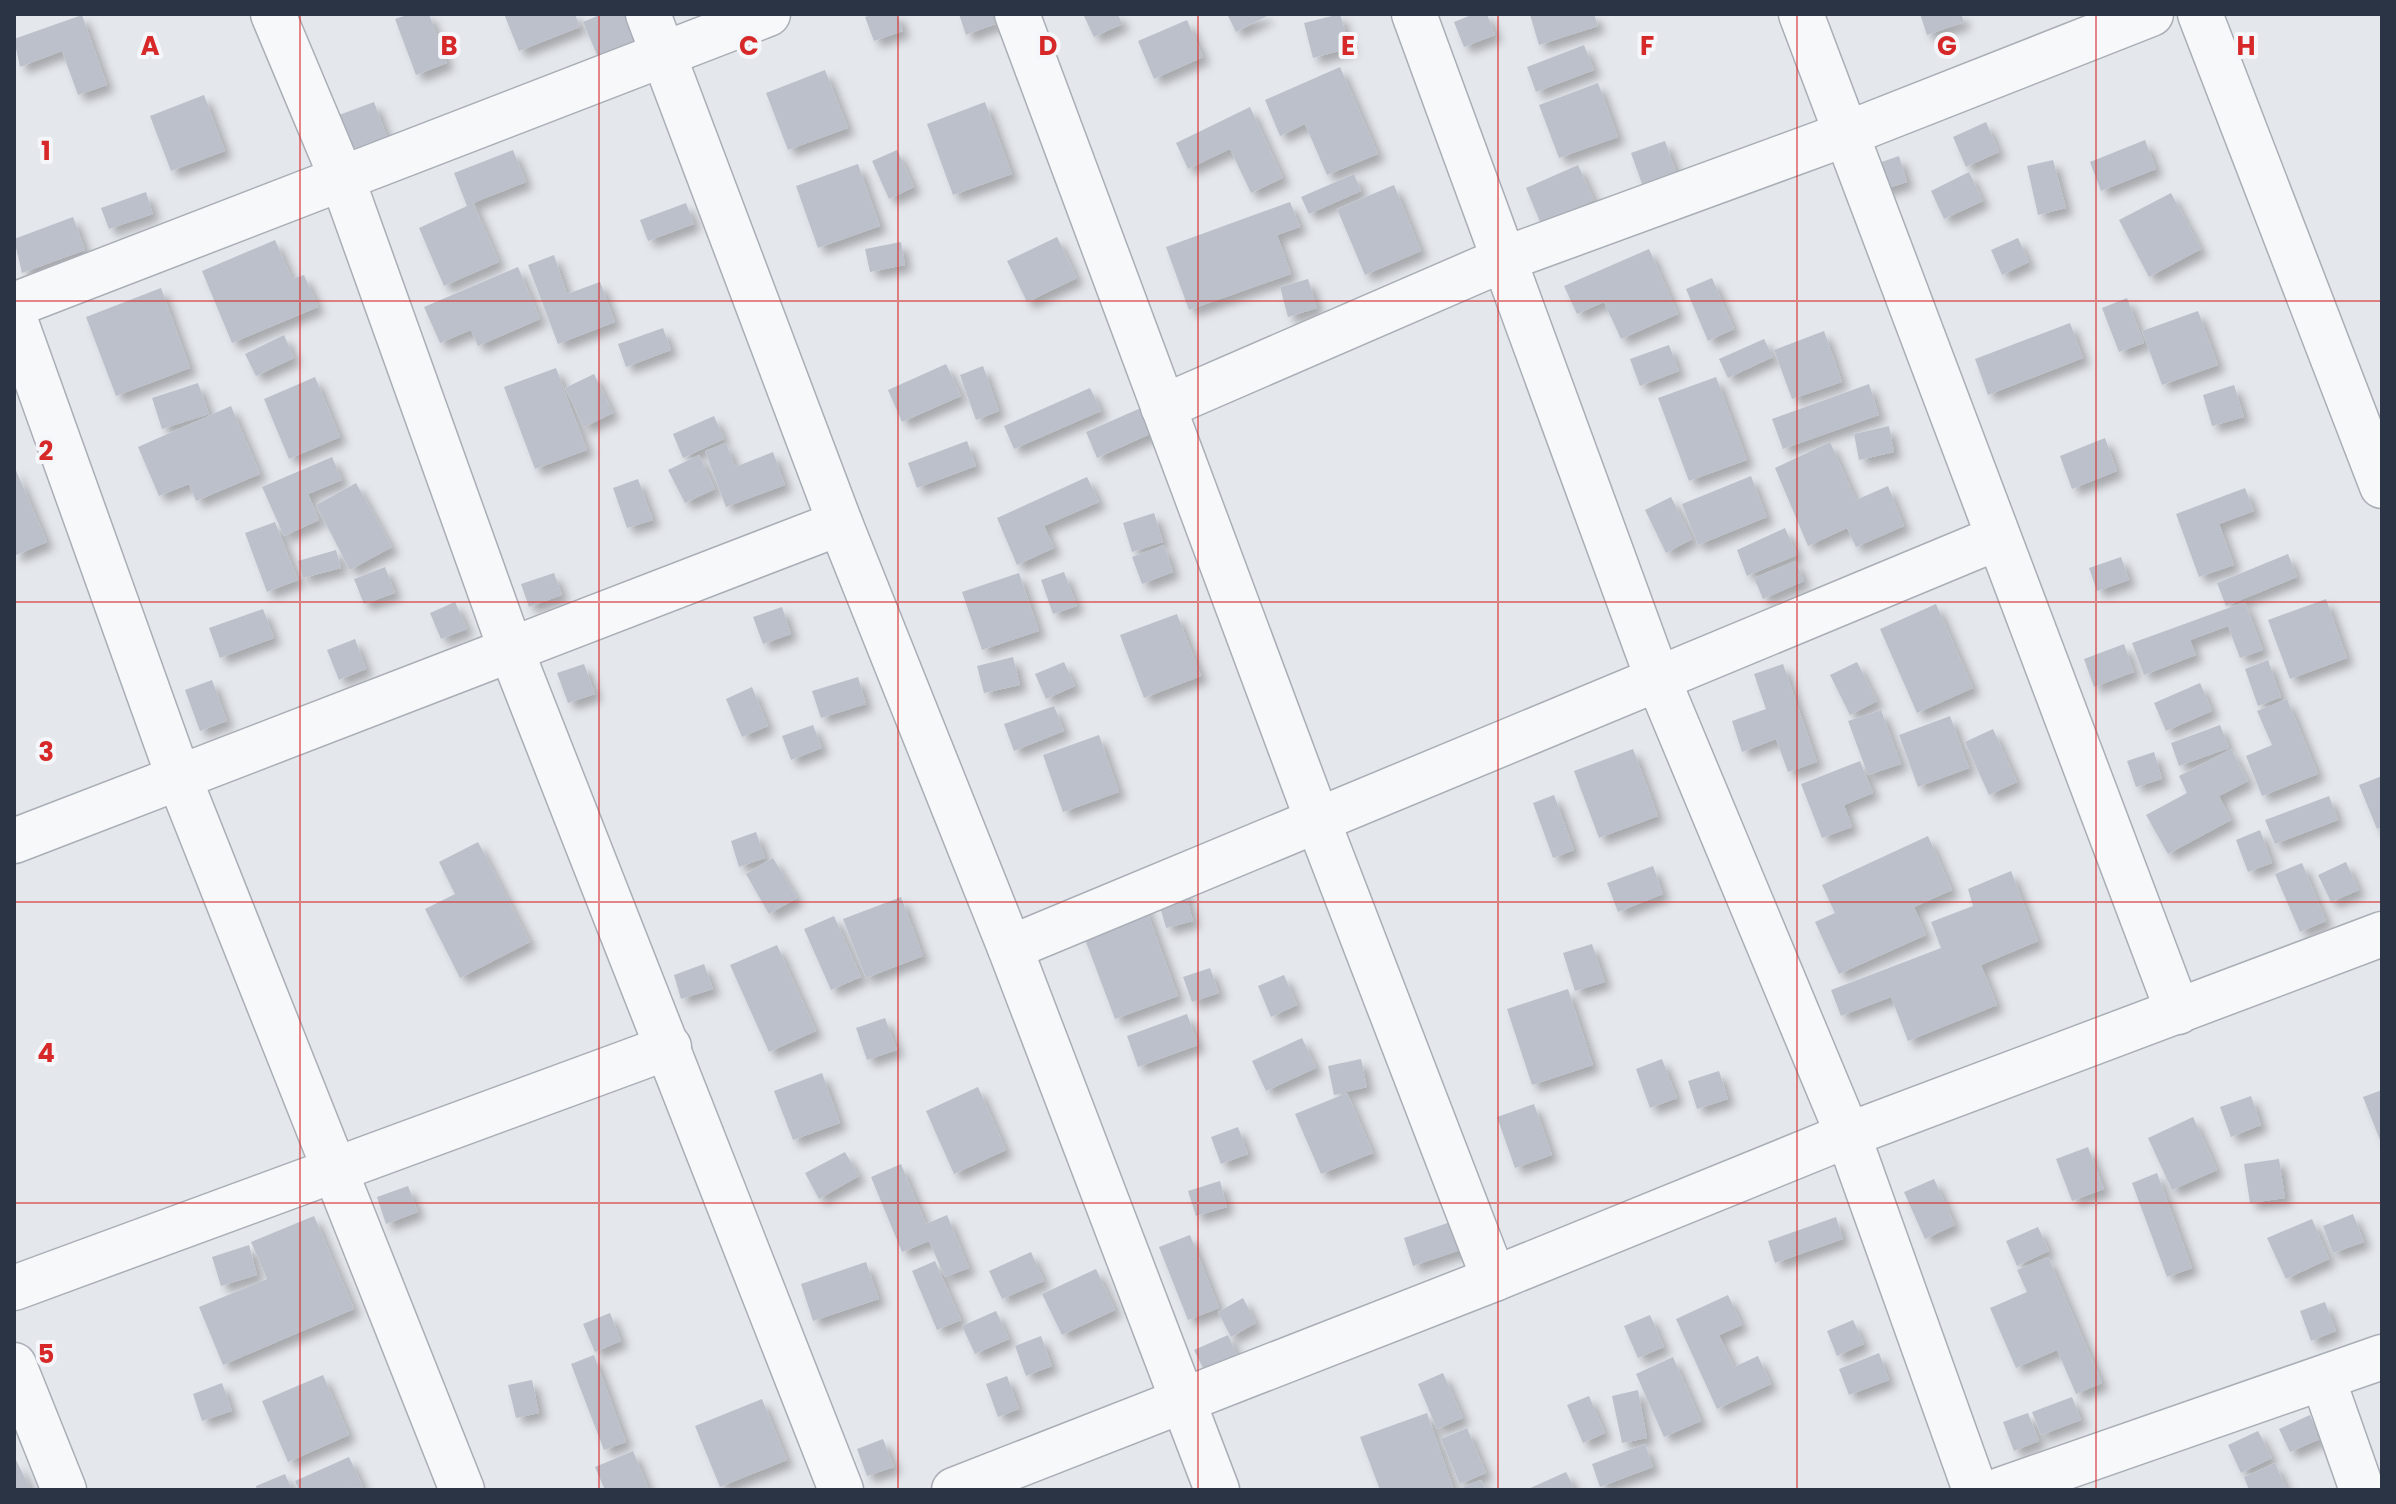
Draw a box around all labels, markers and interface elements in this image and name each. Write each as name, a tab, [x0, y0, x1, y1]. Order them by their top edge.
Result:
text: A	[140, 28, 160, 64]
text: B	[440, 28, 458, 64]
text: C	[739, 28, 759, 64]
text: D	[1039, 28, 1058, 64]
text: E	[1341, 28, 1355, 64]
text: F	[1640, 28, 1654, 64]
text: G	[1937, 28, 1957, 64]
text: H	[2236, 28, 2256, 64]
text: 1	[41, 133, 51, 169]
text: 2	[39, 433, 54, 469]
text: 3	[38, 734, 54, 770]
text: 4	[37, 1035, 55, 1071]
text: 5	[38, 1336, 54, 1372]

